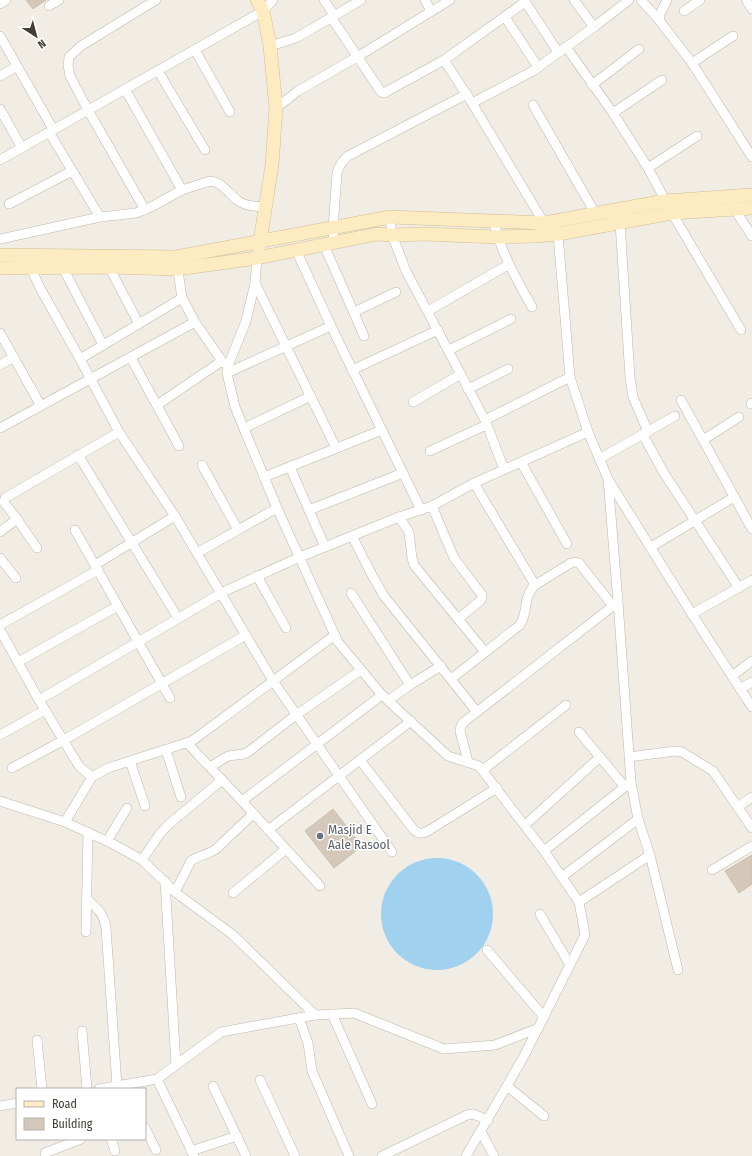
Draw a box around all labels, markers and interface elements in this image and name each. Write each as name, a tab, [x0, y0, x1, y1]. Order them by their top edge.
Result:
north arrow	[16, 16, 56, 56]
text: N	[35, 36, 48, 51]
place label: Masjid E Aale Rasool	[328, 822, 390, 852]
marker: Masjid E Aale Rasool	[315, 831, 325, 841]
legend	[16, 1088, 146, 1140]
text: Road	[52, 1097, 77, 1111]
text: Building	[52, 1117, 93, 1131]

